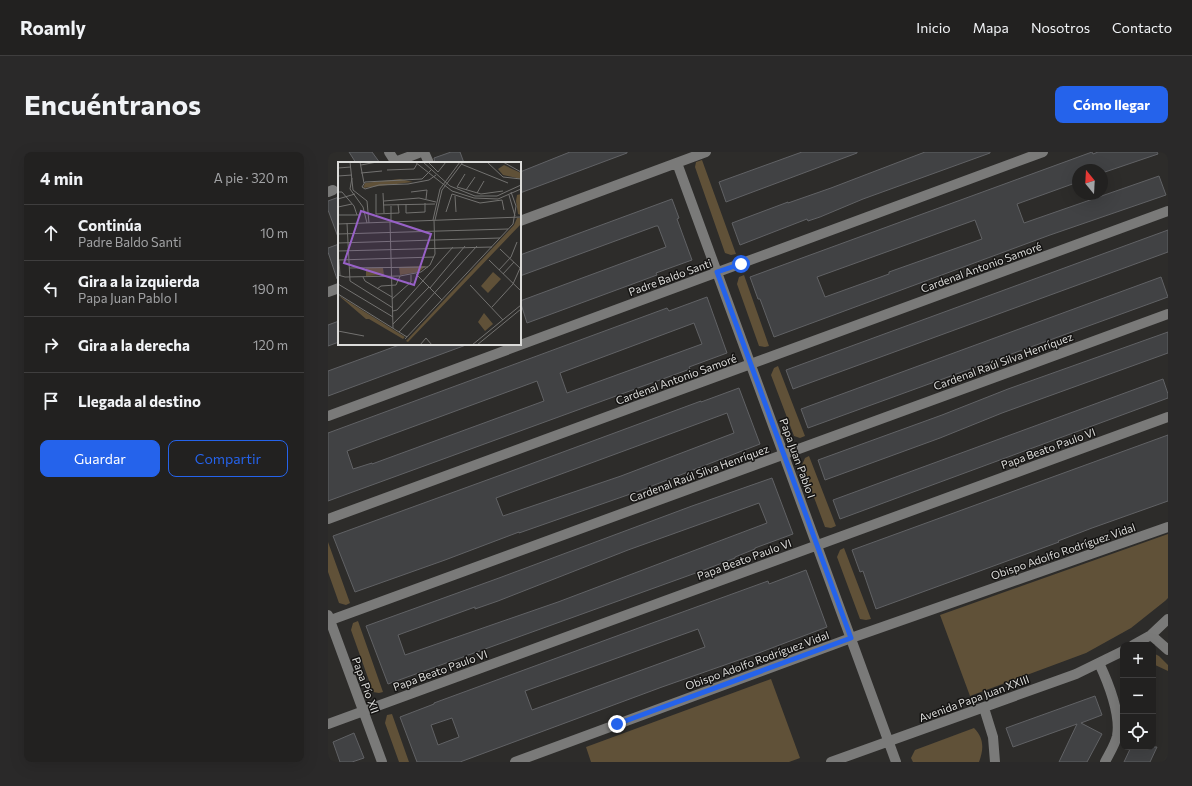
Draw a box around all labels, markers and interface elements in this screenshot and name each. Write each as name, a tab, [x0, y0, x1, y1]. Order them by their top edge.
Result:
text: Roamly	[20, 16, 86, 39]
text: Inicio	[916, 19, 951, 36]
text: Mapa	[973, 19, 1009, 36]
text: Nosotros	[1031, 19, 1090, 36]
text: Contacto	[1112, 19, 1172, 36]
button: Cómo llegar	[1055, 86, 1168, 123]
text: Encuéntranos	[24, 87, 201, 121]
inset map	[338, 162, 521, 345]
north arrow	[1072, 164, 1108, 200]
text: 4 min	[40, 168, 83, 189]
text: A pie · 320 m	[214, 170, 288, 186]
text: Continúa	[78, 216, 142, 234]
icon: ahead	[40, 222, 62, 244]
text: 10 m	[260, 225, 288, 241]
text: Padre Baldo Santi	[78, 234, 182, 250]
street label: Cardenal Antonio Samoré	[919, 239, 1043, 295]
route start	[732, 255, 750, 273]
street label: Padre Baldo Santi	[627, 256, 714, 298]
text: Gira a la izquierda	[78, 272, 200, 290]
icon: left	[40, 278, 62, 300]
text: 190 m	[252, 281, 288, 297]
text: Papa Juan Pablo I	[78, 290, 178, 306]
street label: Cardenal Raúl Silva Henríquez	[931, 329, 1075, 392]
icon: right	[40, 334, 62, 356]
text: Gira a la derecha	[78, 336, 190, 354]
text: 120 m	[253, 337, 288, 353]
street label: Cardenal Antonio Samoré	[614, 351, 738, 407]
icon: arrive	[40, 390, 62, 412]
text: Llegada al destino	[78, 392, 201, 410]
street label: Papa Juan Pablo I	[777, 416, 819, 500]
street label: Papa Beato Paulo VI	[999, 425, 1097, 471]
button: Guardar	[40, 440, 160, 477]
button: Compartir	[168, 440, 288, 477]
street label: Cardenal Raúl Silva Henríquez	[627, 441, 771, 504]
street label: Obispo Adolfo Rodríguez Vidal	[989, 520, 1137, 582]
street label: Papa Beato Paulo VI	[695, 536, 793, 582]
street label: Obispo Adolfo Rodríguez Vidal	[683, 628, 831, 692]
map controls	[1120, 642, 1156, 750]
button: +	[1120, 642, 1156, 678]
street label: Papa Beato Paulo VI	[391, 647, 489, 693]
street label: Papa Pío XII	[350, 655, 382, 715]
street label: Avenida Papa Juan XXIII	[917, 672, 1031, 725]
button: −	[1120, 678, 1156, 714]
button: locate	[1120, 714, 1156, 750]
route end	[608, 715, 626, 733]

